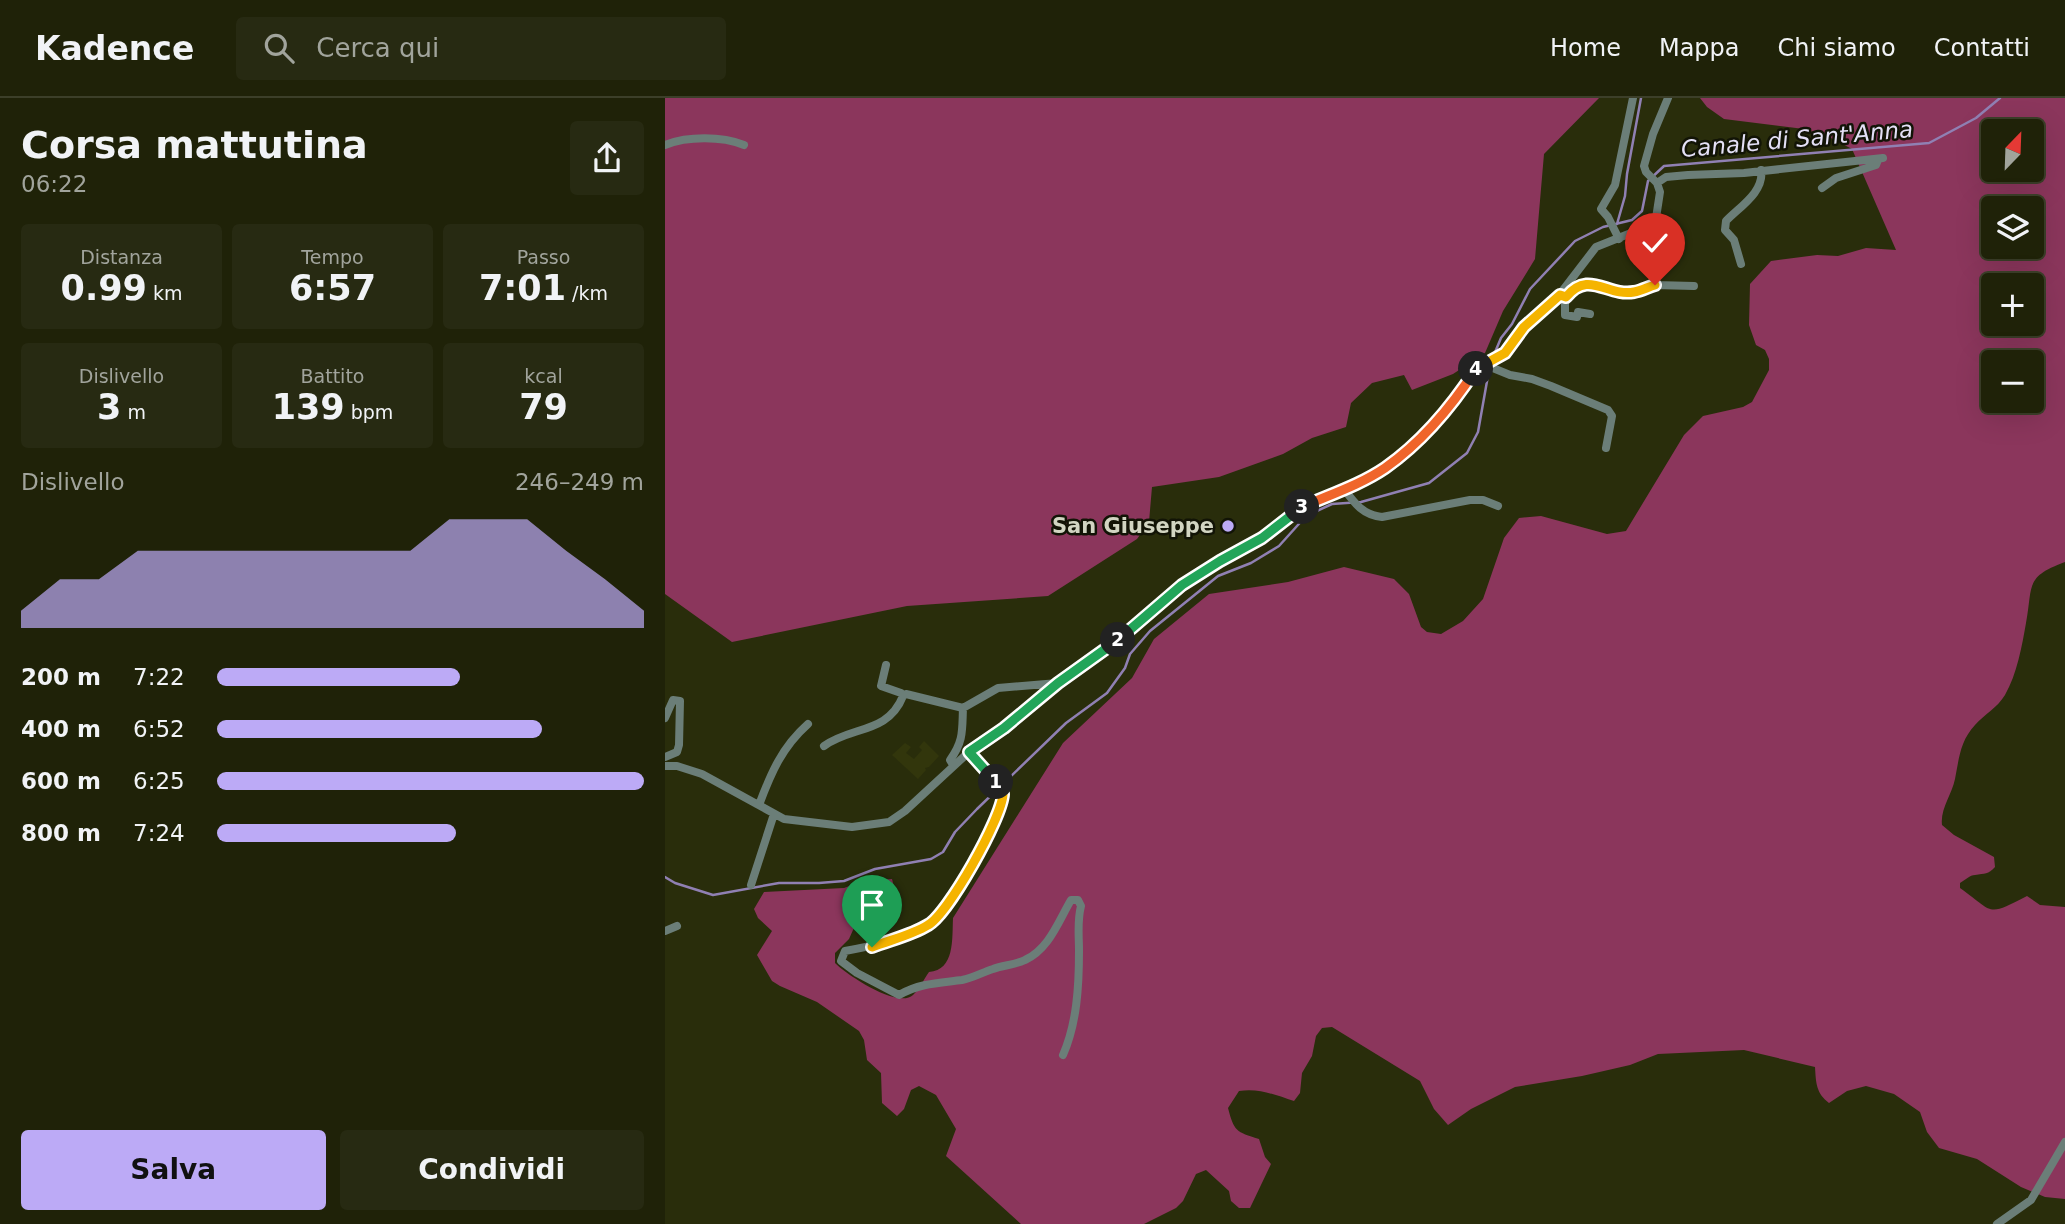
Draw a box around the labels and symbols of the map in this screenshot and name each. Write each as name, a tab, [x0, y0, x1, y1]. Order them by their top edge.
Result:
water label: Canale di Sant'Anna	[1680, 116, 1914, 162]
north arrow	[1981, 119, 2044, 182]
pin	[1625, 213, 1685, 285]
pin: 4	[1459, 352, 1493, 386]
pin: 3	[1285, 490, 1319, 524]
place label: San Giuseppe	[1052, 514, 1214, 538]
marker: San Giuseppe	[1220, 518, 1236, 534]
pin: 2	[1100, 622, 1135, 658]
pin: 1	[979, 764, 1013, 800]
pin	[842, 875, 902, 947]

